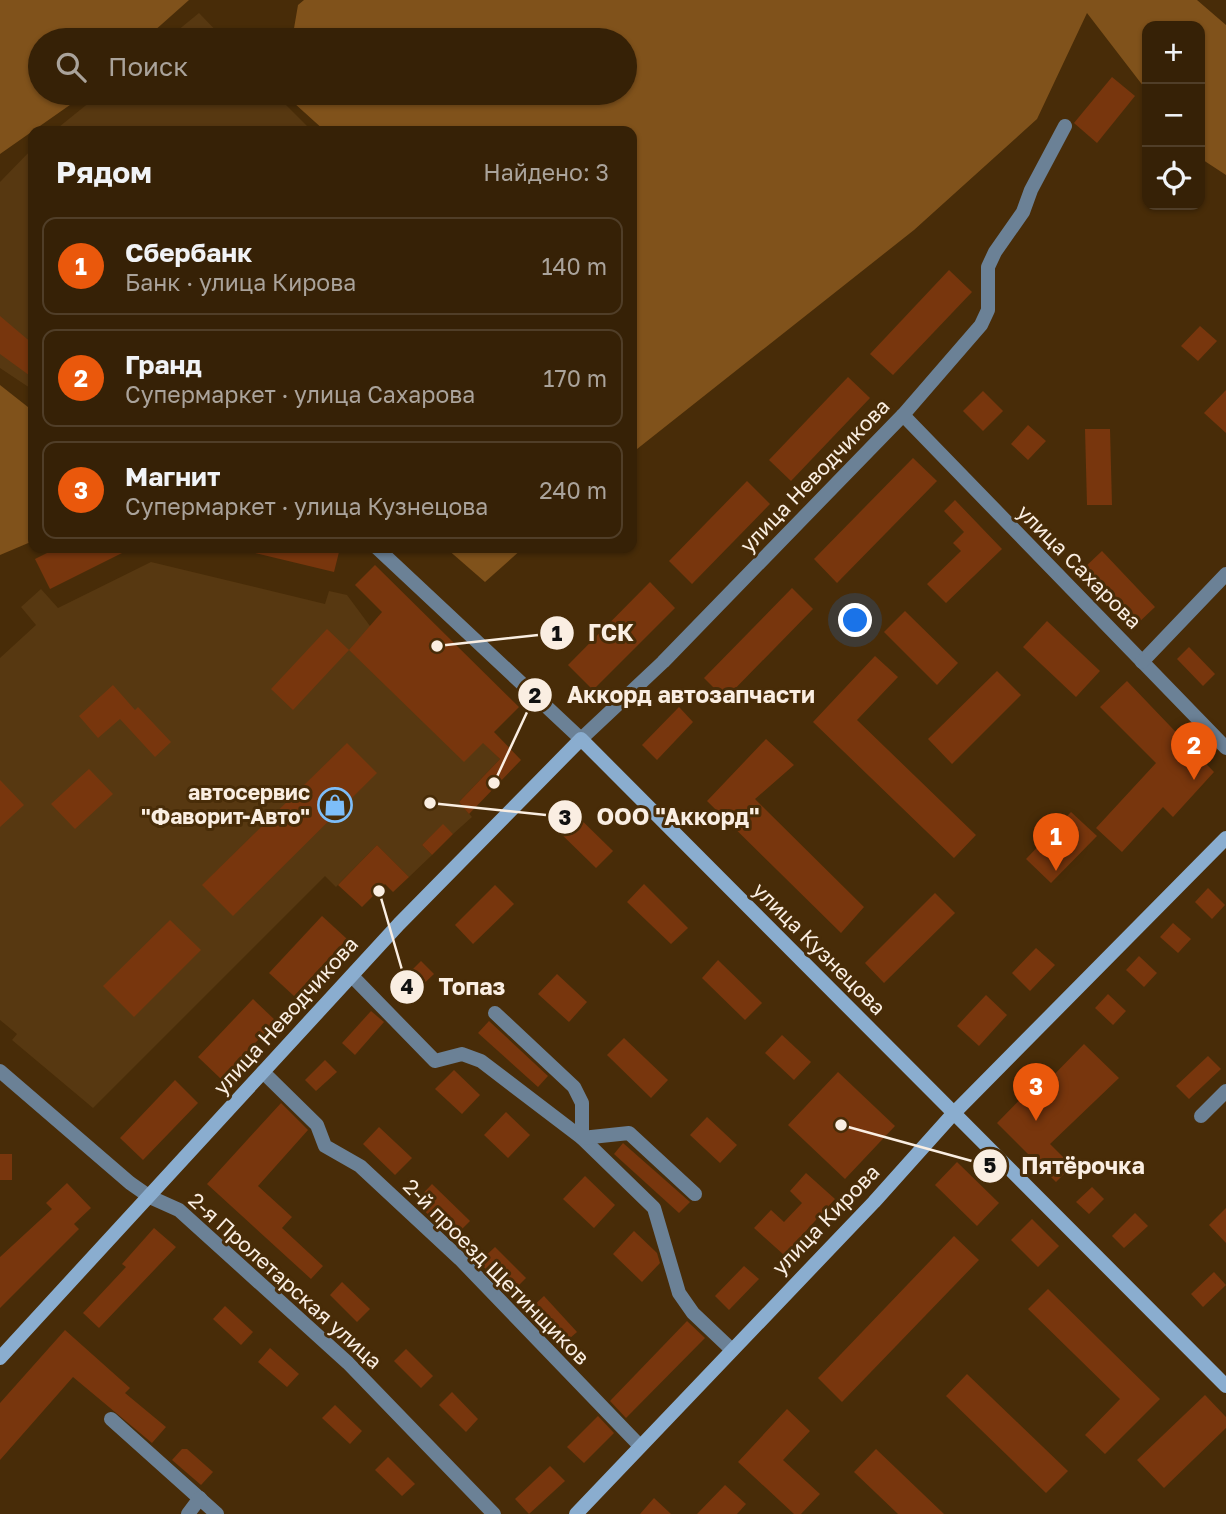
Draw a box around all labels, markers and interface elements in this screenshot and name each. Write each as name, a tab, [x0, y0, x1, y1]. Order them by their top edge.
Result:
map controls	[1142, 21, 1205, 210]
button: +	[1142, 21, 1205, 84]
search box	[28, 28, 637, 105]
icon: search	[52, 48, 90, 86]
text: Поиск	[108, 51, 188, 82]
button: −	[1142, 84, 1205, 147]
button: locate	[1142, 147, 1205, 210]
text: Рядом	[56, 154, 152, 190]
text: Найдено: 3	[483, 158, 609, 186]
text: Сбербанк	[125, 237, 252, 268]
text: 1	[75, 252, 87, 280]
text: 140 m	[541, 252, 607, 280]
text: Банк · улица Кирова	[125, 268, 356, 296]
text: Гранд	[125, 349, 202, 380]
text: 2	[74, 364, 88, 392]
text: 170 m	[543, 364, 607, 392]
text: Супермаркет · улица Сахарова	[125, 380, 475, 408]
street label: улица Неводчикова	[734, 393, 895, 558]
text: Магнит	[125, 461, 220, 492]
text: 3	[74, 476, 88, 504]
text: 240 m	[539, 476, 607, 504]
text: Супермаркет · улица Кузнецова	[125, 492, 488, 520]
street label: улица Сахарова	[1012, 499, 1147, 634]
your location	[838, 603, 872, 637]
callout: ГСК	[539, 611, 648, 655]
text: ГСК	[588, 618, 634, 646]
text: 1	[552, 620, 563, 646]
callout: Аккорд автозапчасти	[518, 673, 829, 717]
text: Аккорд автозапчасти	[567, 680, 815, 708]
text: 2	[529, 682, 542, 708]
pin: 2	[1171, 722, 1217, 780]
place label: автосервис "Фаворит-Авто"	[141, 779, 310, 829]
shop icon: автосервис "Фаворит-Авто"	[316, 786, 354, 824]
callout: ООО "Аккорд"	[548, 795, 774, 839]
text: ООО "Аккорд"	[596, 802, 760, 830]
text: 3	[559, 804, 571, 830]
pin: 1	[1033, 813, 1079, 871]
street label: улица Кузнецова	[748, 876, 892, 1020]
street label: улица Неводчикова	[207, 931, 363, 1100]
callout: Топаз	[389, 965, 519, 1009]
text: Топаз	[439, 972, 506, 1000]
text: 4	[400, 973, 414, 999]
pin: 3	[1013, 1063, 1059, 1121]
callout: Пятёрочка	[972, 1144, 1159, 1188]
text: Пятёрочка	[1021, 1151, 1145, 1179]
text: 5	[984, 1152, 997, 1178]
street label: улица Кирова	[766, 1159, 884, 1280]
street label: 2-й проезд Щетинщиков	[398, 1173, 595, 1370]
street label: 2-я Пролетарская улица	[184, 1187, 388, 1374]

